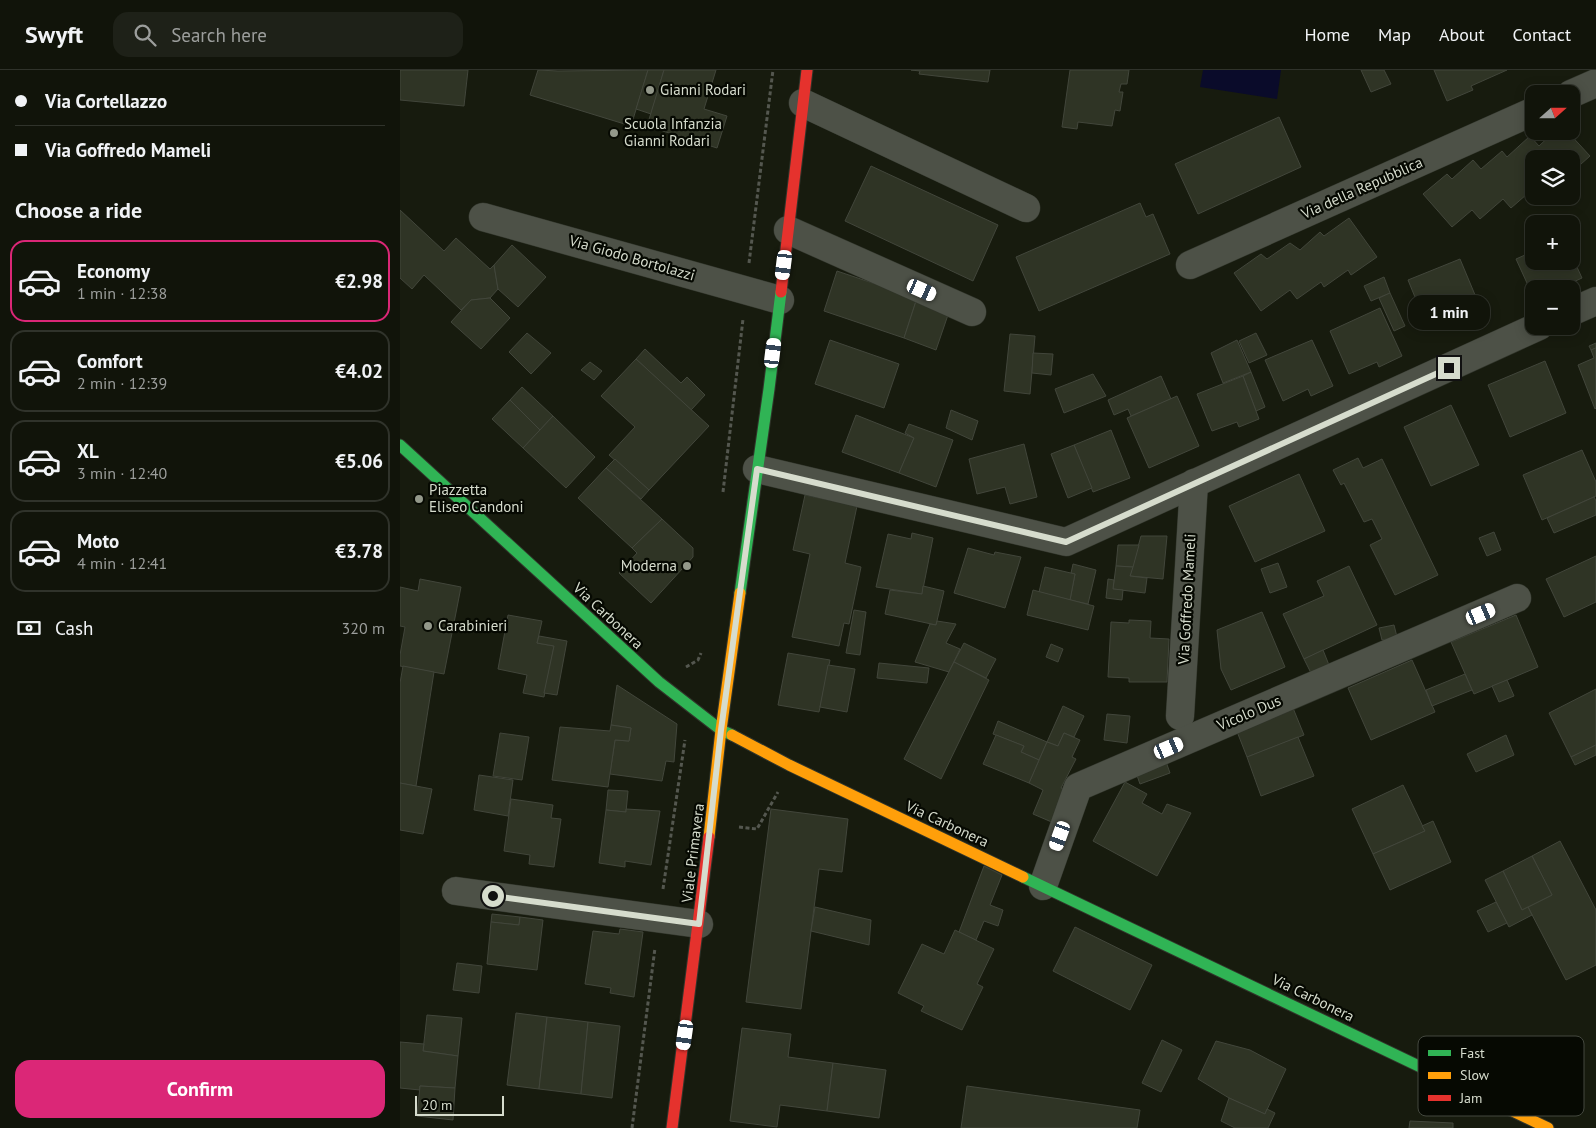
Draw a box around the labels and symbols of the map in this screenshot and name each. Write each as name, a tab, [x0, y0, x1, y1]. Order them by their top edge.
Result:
place label: Gianni Rodari	[660, 80, 746, 99]
marker: Gianni Rodari	[644, 84, 656, 96]
north arrow	[1525, 85, 1580, 140]
place label: Scuola Infanzia Gianni Rodari	[624, 114, 722, 150]
marker: Scuola Infanzia Gianni Rodari	[608, 127, 620, 139]
street label: Via della Repubblica	[1297, 152, 1425, 223]
street label: Via Giodo Bortolazzi	[566, 230, 697, 285]
car	[774, 249, 793, 281]
car	[905, 277, 938, 303]
callout: 1 min	[1408, 296, 1490, 330]
car	[763, 337, 782, 369]
route end	[1438, 357, 1460, 379]
place label: Piazzetta Eliseo Candoni	[429, 480, 524, 516]
marker: Piazzetta Eliseo Candoni	[413, 493, 425, 505]
street label: Via Goffredo Mameli	[1174, 533, 1199, 666]
place label: Moderna	[621, 556, 677, 575]
marker: Moderna	[681, 560, 693, 572]
street label: Via Carbonera	[568, 578, 647, 653]
car	[1464, 601, 1497, 627]
place label: Carabinieri	[438, 616, 507, 635]
marker: Carabinieri	[422, 620, 434, 632]
street label: Vicolo Dus	[1213, 691, 1284, 735]
car	[1152, 735, 1185, 761]
street label: Via Carbonera	[902, 796, 992, 851]
street label: Viale Primavera	[677, 802, 708, 905]
car	[1047, 819, 1072, 853]
route start	[482, 885, 504, 907]
street label: Via Carbonera	[1268, 969, 1358, 1026]
car	[675, 1019, 694, 1051]
legend	[1418, 1036, 1584, 1116]
text: Fast	[1460, 1044, 1485, 1062]
text: Slow	[1460, 1066, 1490, 1084]
text: Jam	[1459, 1089, 1482, 1107]
scale bar	[415, 1093, 504, 1116]

